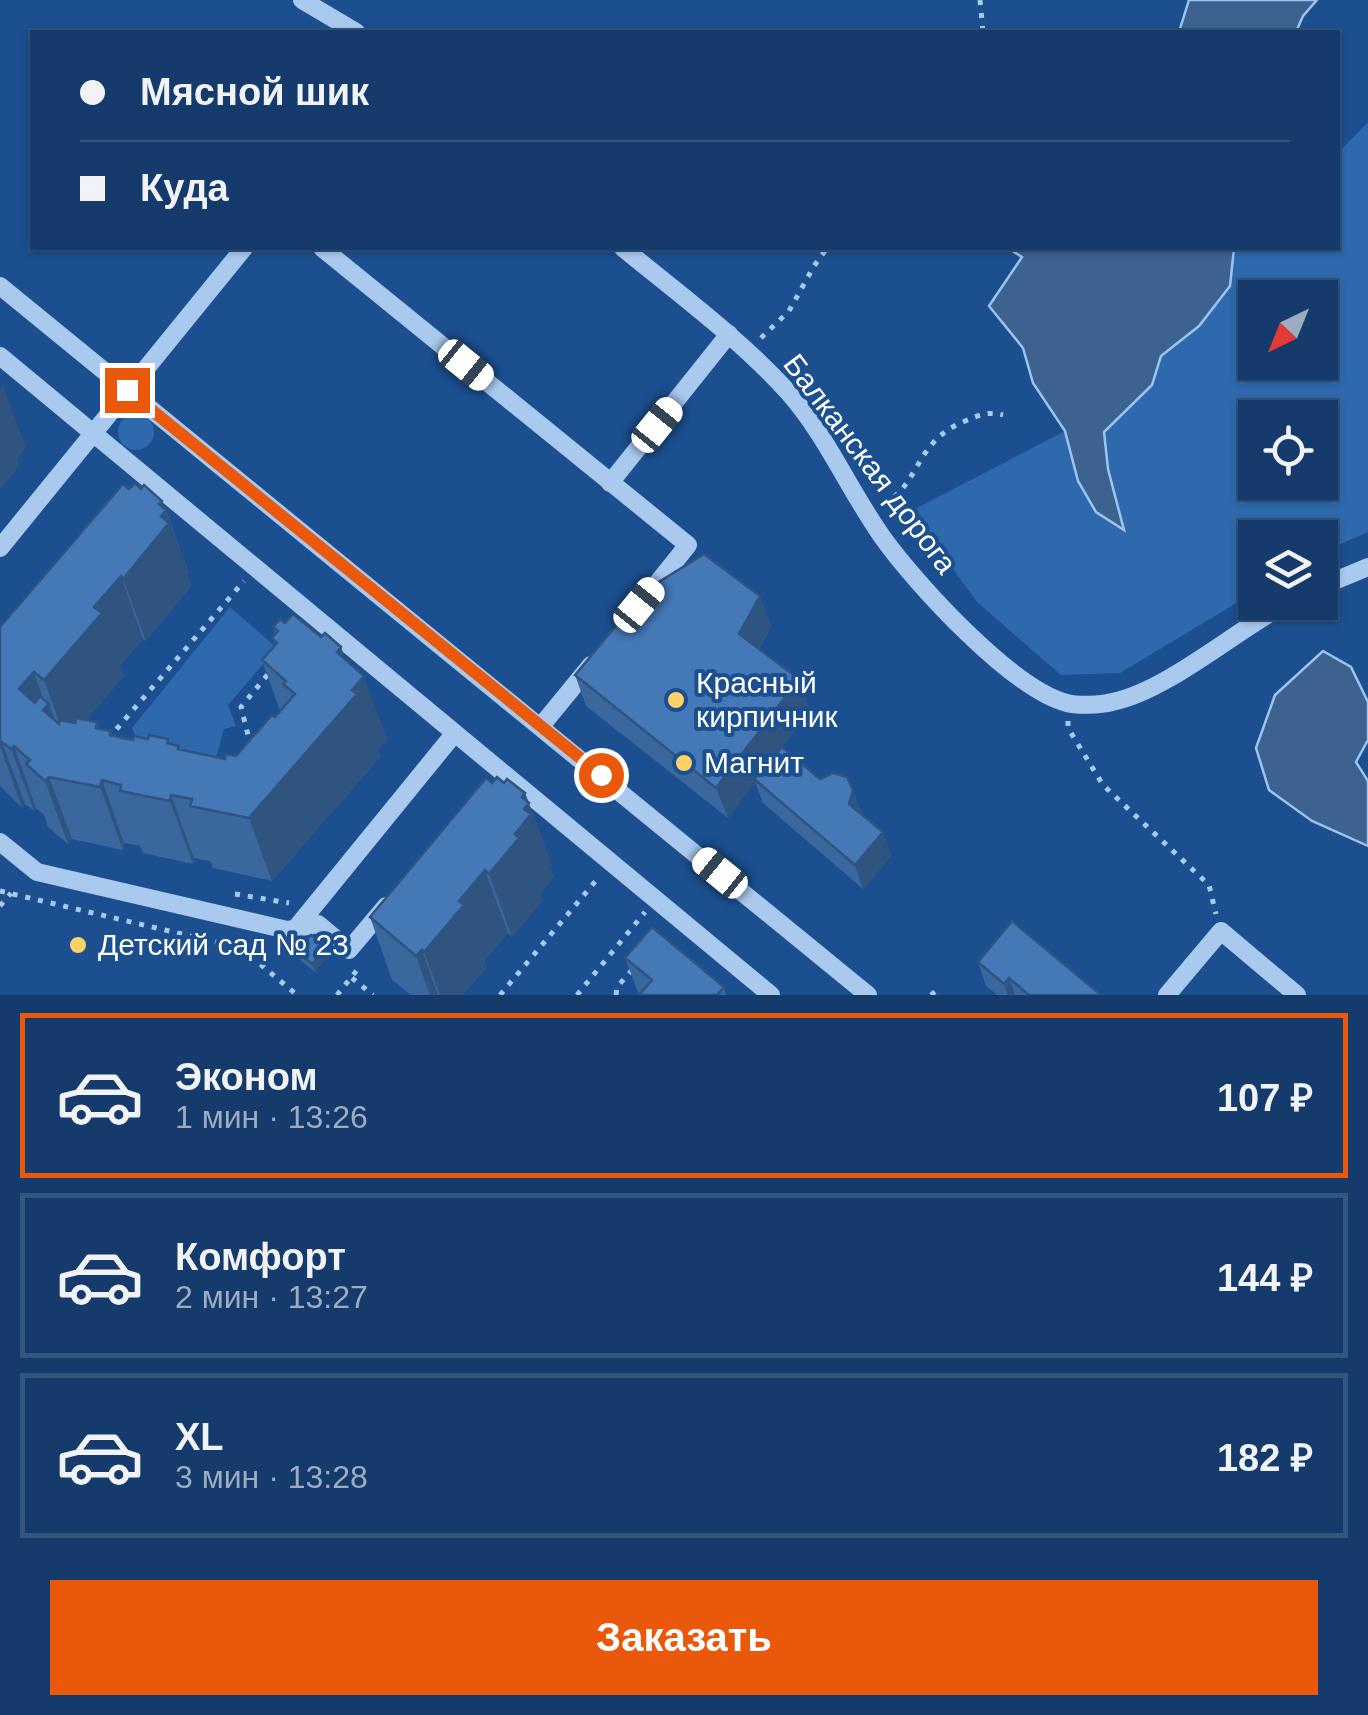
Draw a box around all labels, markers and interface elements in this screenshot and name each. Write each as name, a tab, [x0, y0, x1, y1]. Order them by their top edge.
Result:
text: Мясной шик	[140, 71, 369, 113]
text: Куда	[140, 167, 229, 209]
north arrow	[1238, 280, 1338, 380]
map controls	[1238, 280, 1338, 620]
car	[433, 334, 499, 396]
street label: Балканская дорога	[777, 348, 964, 580]
route end	[105, 368, 150, 413]
car	[626, 392, 688, 458]
button: locate	[1238, 400, 1338, 500]
button: layers	[1238, 520, 1338, 620]
car	[608, 572, 670, 638]
place label: Красный кирпичник	[696, 666, 839, 733]
marker: Красный кирпичник	[665, 689, 687, 711]
place label: Магнит	[704, 746, 804, 779]
marker: Магнит	[673, 752, 695, 774]
route start	[579, 753, 624, 798]
car	[687, 842, 753, 904]
place label: Детский сад № 23	[98, 928, 349, 961]
marker: Детский сад № 23	[67, 934, 89, 956]
icon: car	[55, 1051, 145, 1141]
text: Эконом	[175, 1056, 318, 1098]
text: 107 ₽	[1217, 1077, 1313, 1119]
text: 1 мин · 13:26	[175, 1099, 368, 1135]
icon: car	[55, 1231, 145, 1321]
text: Комфорт	[175, 1236, 346, 1278]
text: 144 ₽	[1217, 1257, 1313, 1299]
text: 2 мин · 13:27	[175, 1279, 368, 1315]
icon: car	[55, 1411, 145, 1501]
text: XL	[175, 1416, 224, 1458]
text: 182 ₽	[1217, 1437, 1313, 1479]
text: 3 мин · 13:28	[175, 1459, 368, 1495]
button: Заказать	[50, 1580, 1318, 1695]

